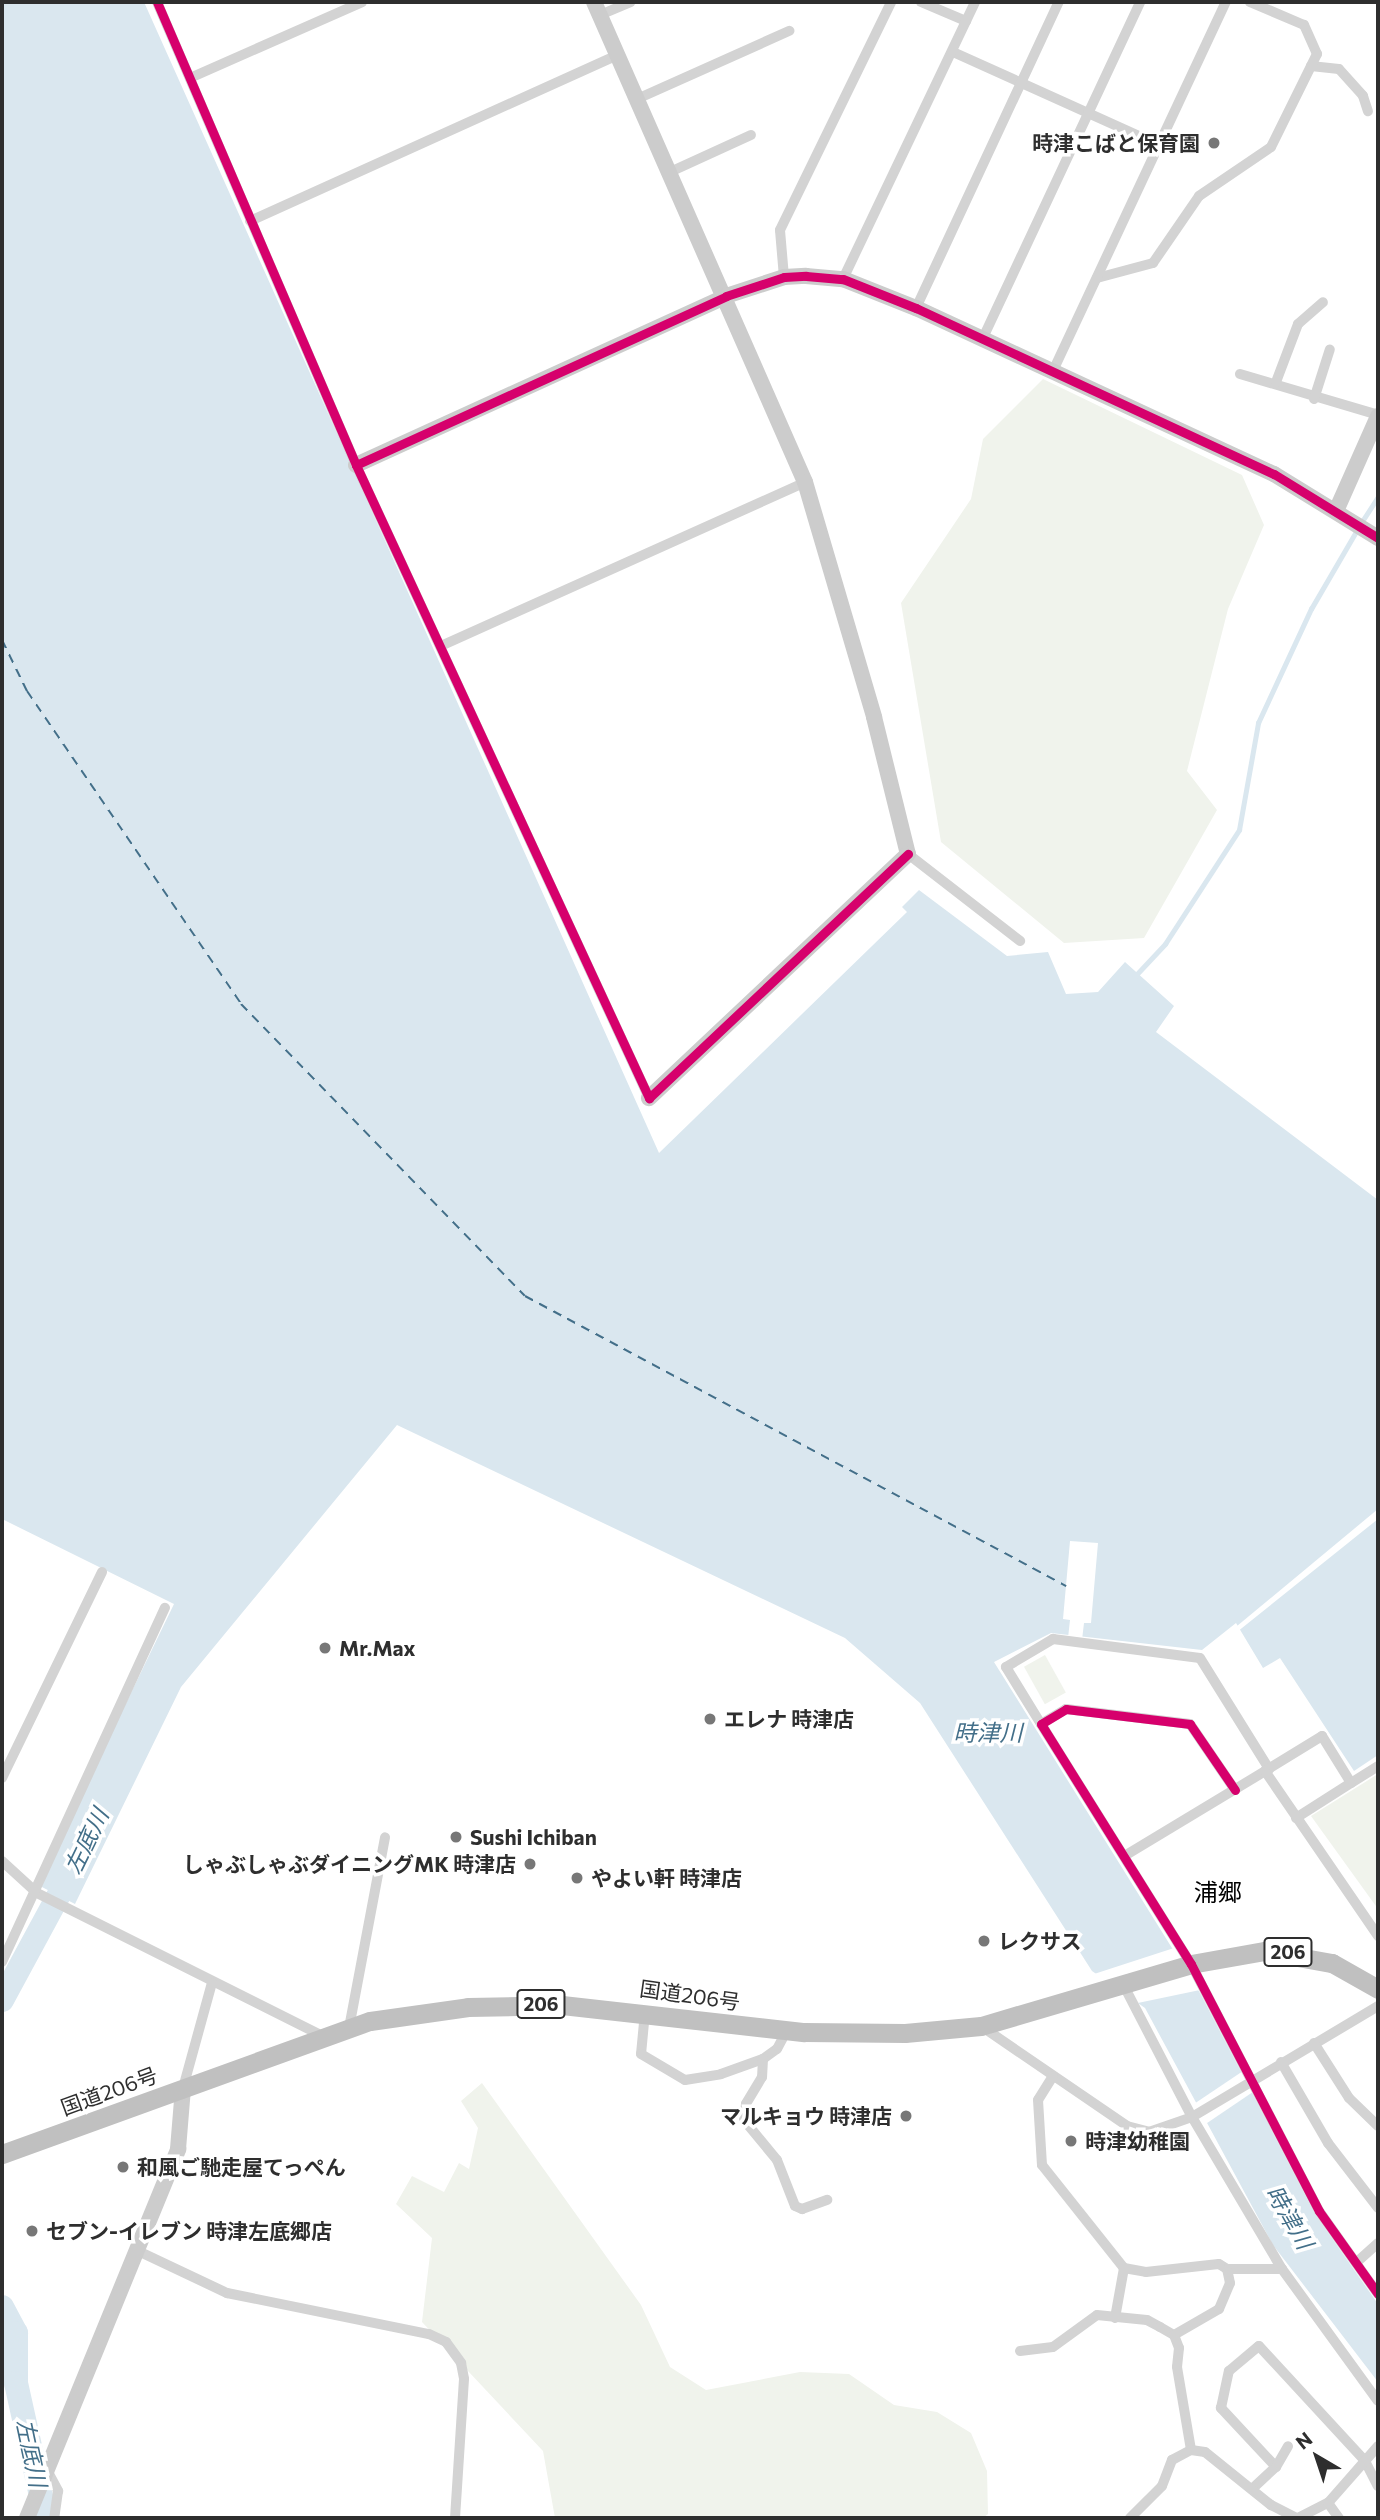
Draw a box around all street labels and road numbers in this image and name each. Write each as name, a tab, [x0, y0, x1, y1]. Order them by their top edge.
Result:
road number: 206	[1262, 1936, 1314, 1968]
street label: 国道206号	[638, 1975, 742, 2015]
road number: 206	[515, 1988, 567, 2020]
street label: 国道206号	[57, 2062, 161, 2120]

